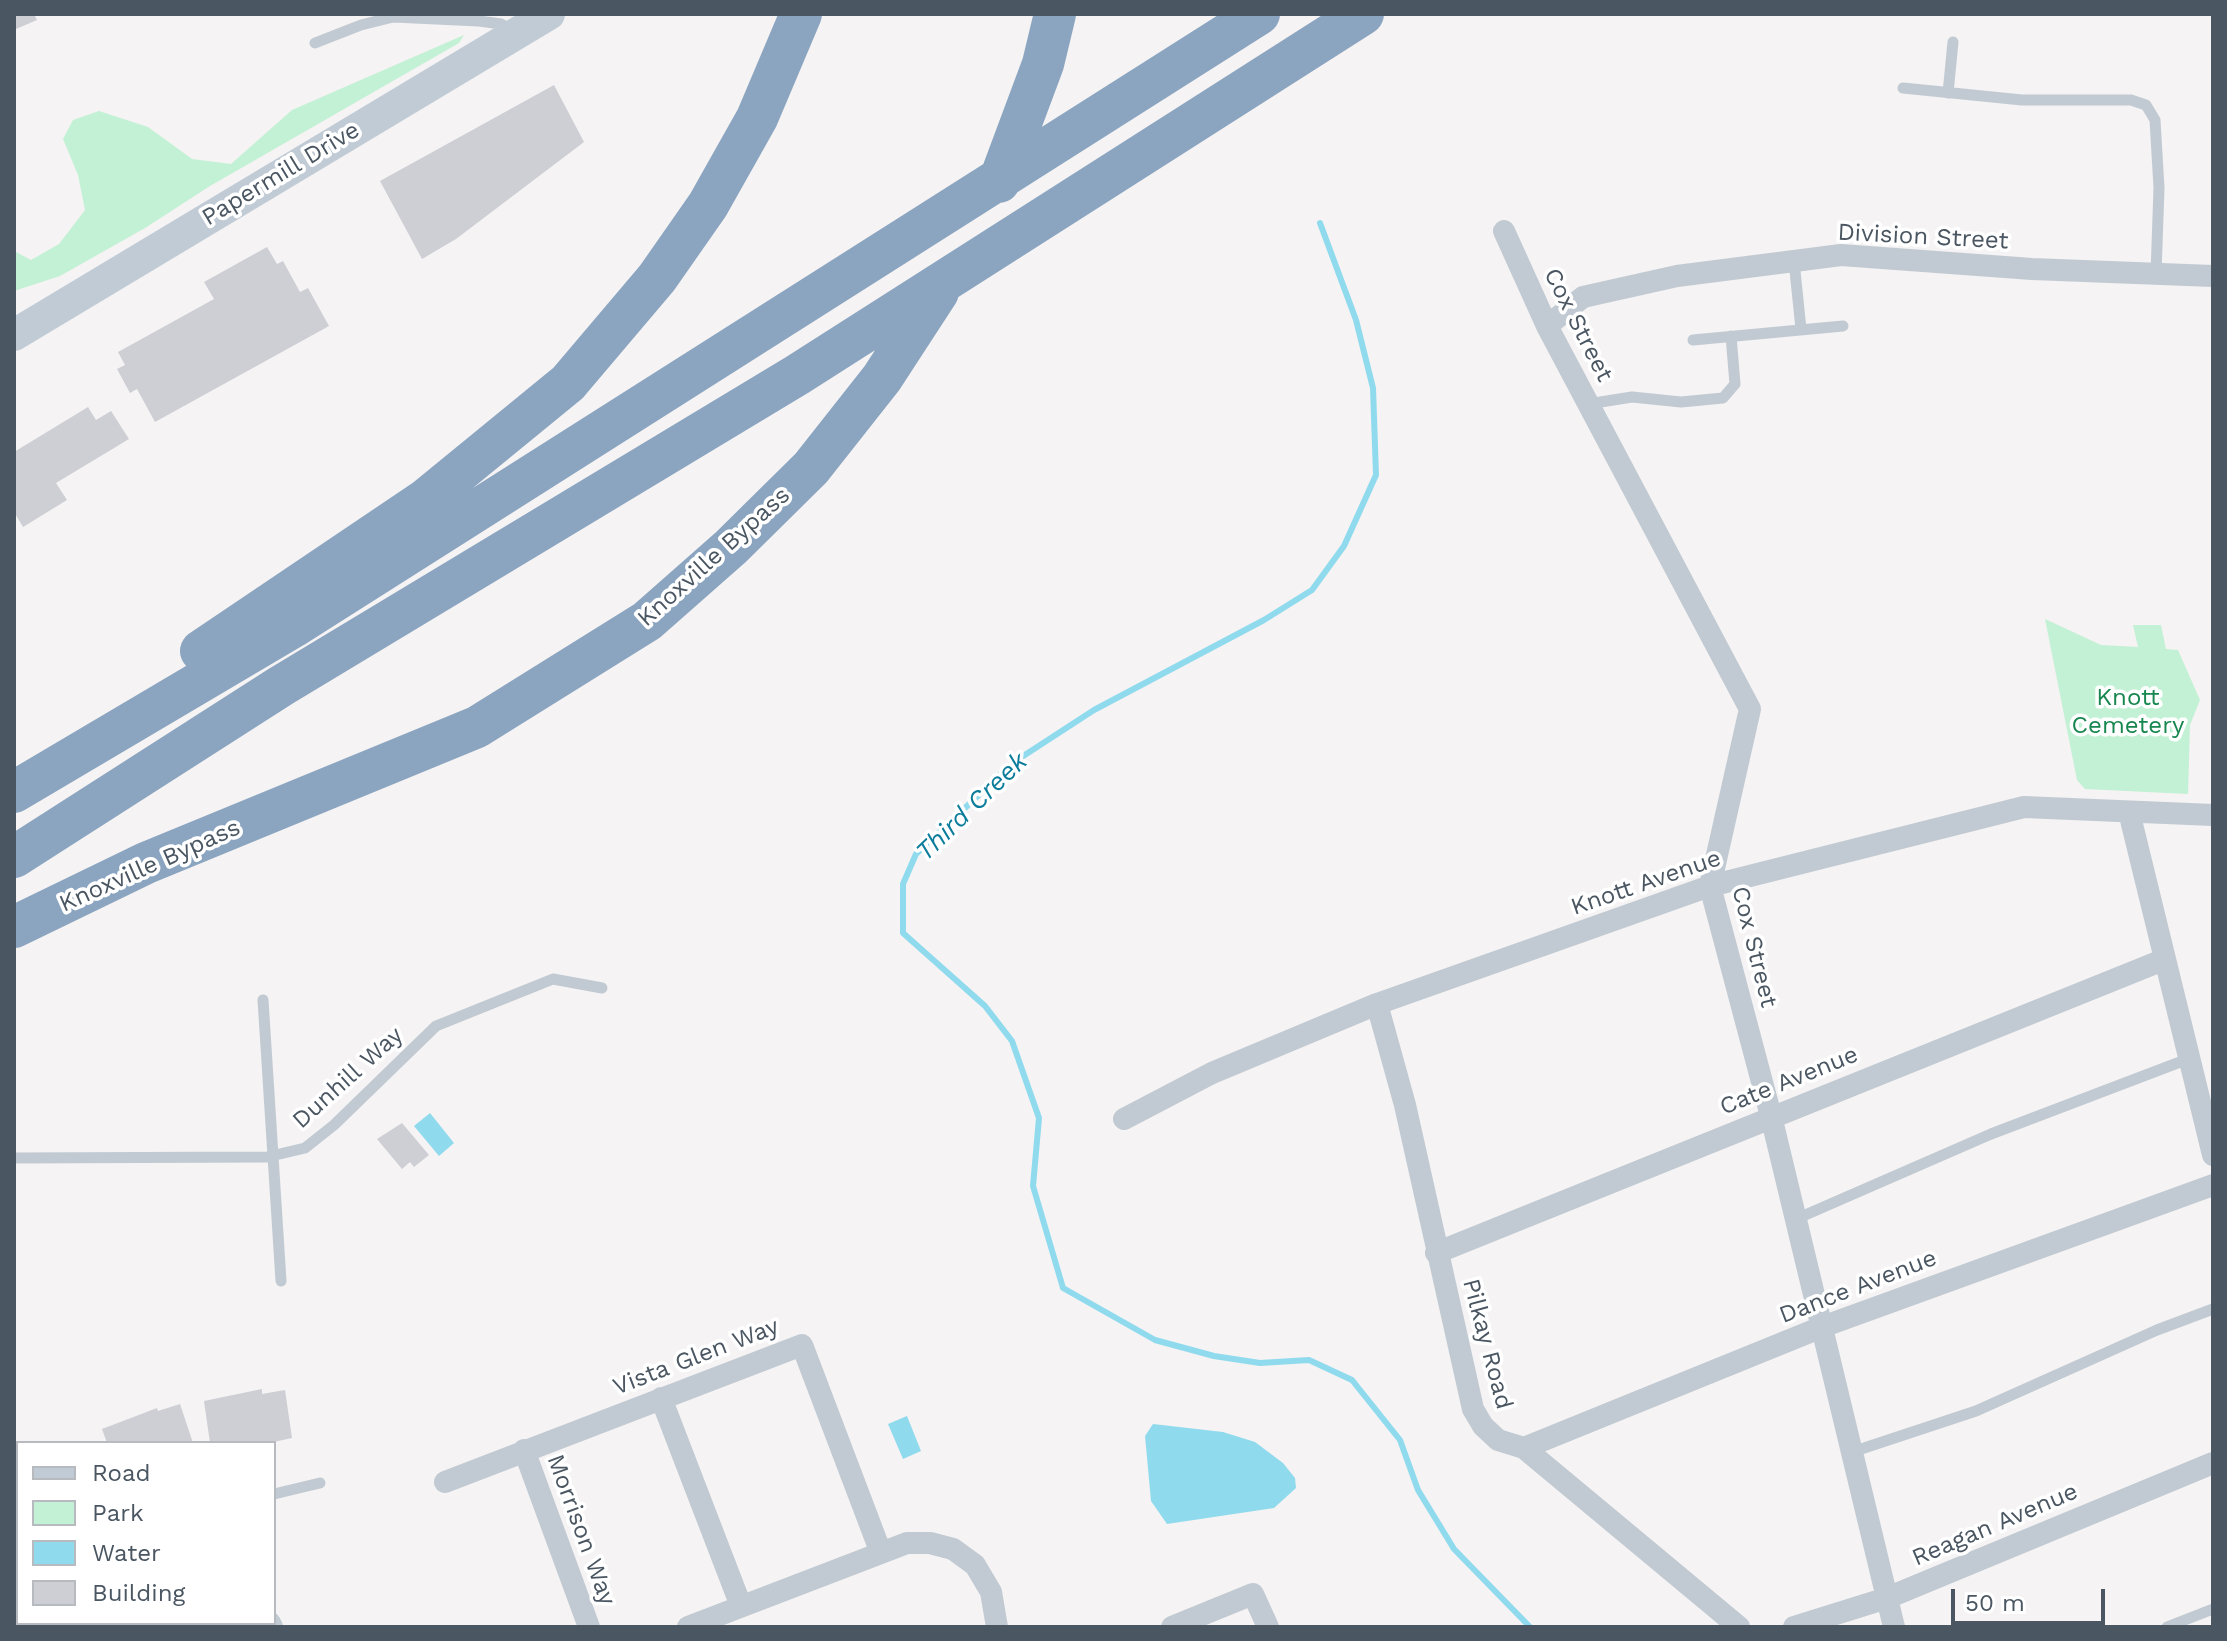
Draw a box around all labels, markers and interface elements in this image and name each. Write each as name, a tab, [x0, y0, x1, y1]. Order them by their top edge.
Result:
street label: Papermill Drive	[197, 116, 365, 232]
street label: Division Street	[1837, 218, 2009, 256]
street label: Cox Street	[1537, 263, 1619, 387]
street label: Knoxville Bypass	[632, 481, 796, 633]
park label: Knott Cemetery	[2072, 684, 2184, 740]
water label: Third Creek	[910, 746, 1034, 868]
street label: Knoxville Bypass	[55, 813, 245, 919]
street label: Knott Avenue	[1567, 844, 1725, 922]
street label: Cox Street	[1725, 884, 1783, 1010]
street label: Dunhill Way	[287, 1021, 409, 1135]
street label: Cate Avenue	[1716, 1040, 1862, 1122]
street label: Dance Avenue	[1775, 1244, 1941, 1330]
street label: Pilkay Road	[1456, 1276, 1518, 1412]
street label: Vista Glen Way	[609, 1312, 783, 1402]
legend	[16, 1441, 276, 1625]
street label: Morrison Way	[540, 1451, 622, 1609]
text: Road	[92, 1459, 151, 1487]
street label: Reagan Avenue	[1908, 1477, 2082, 1573]
text: Park	[92, 1499, 144, 1527]
text: Water	[92, 1539, 161, 1567]
scale bar	[1955, 1573, 2109, 1623]
text: Building	[92, 1579, 185, 1607]
text: 50 m	[1965, 1589, 2025, 1617]

